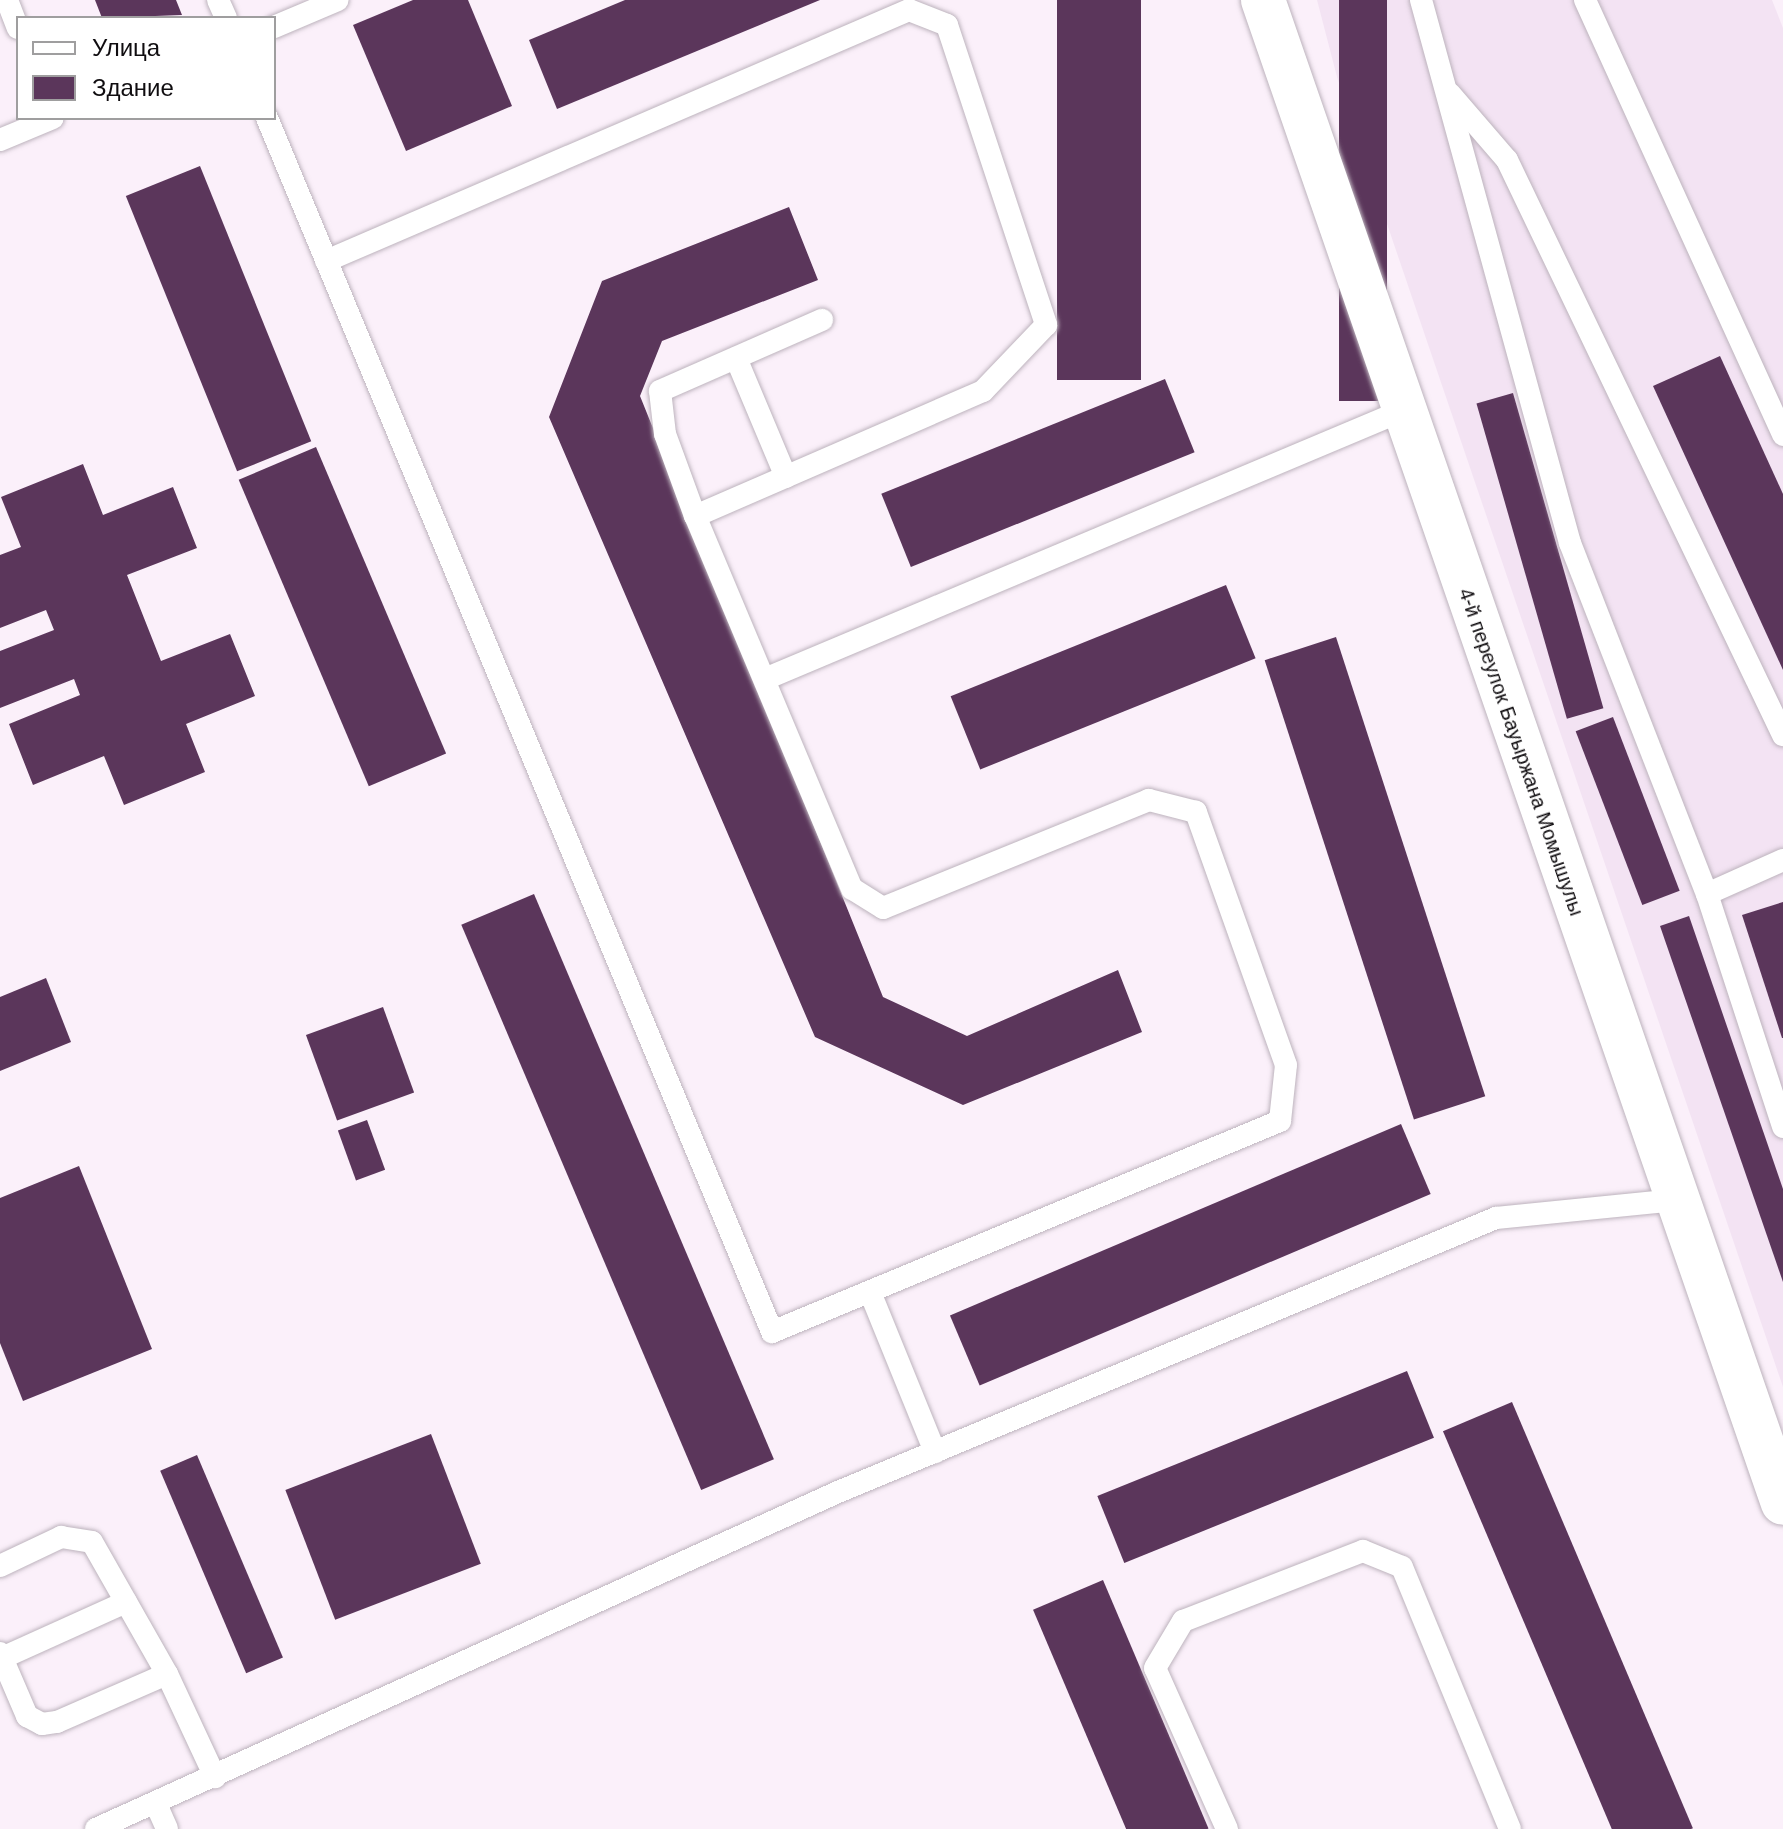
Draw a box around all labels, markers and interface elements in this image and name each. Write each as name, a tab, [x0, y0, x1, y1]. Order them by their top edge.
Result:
legend	[16, 16, 276, 120]
text: Улица	[92, 34, 160, 61]
text: Здание	[92, 74, 174, 101]
street label: 4-й переулок Бауыржана Момышулы	[1454, 585, 1588, 919]

